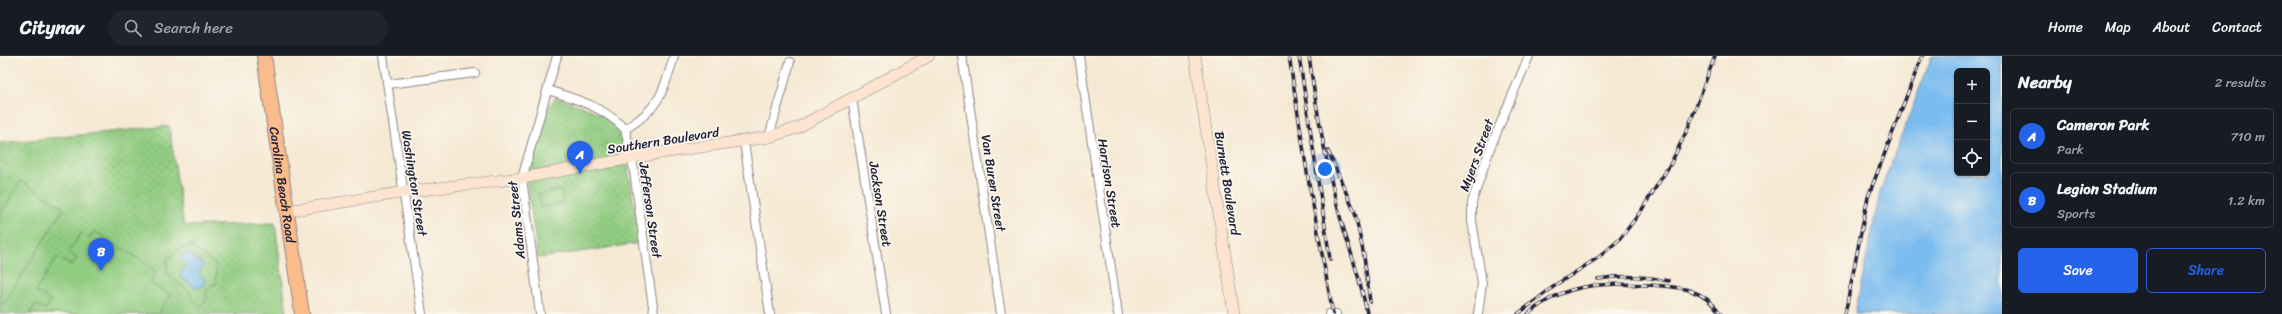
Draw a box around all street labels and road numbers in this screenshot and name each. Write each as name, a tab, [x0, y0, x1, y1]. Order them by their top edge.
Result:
street label: Myers Street	[1453, 115, 1501, 195]
street label: Southern Boulevard	[606, 120, 722, 161]
street label: Carolina Beach Road	[263, 125, 303, 245]
street label: Washington Street	[395, 128, 434, 238]
street label: Burnett Boulevard	[1208, 129, 1247, 238]
street label: Van Buren Street	[975, 133, 1013, 234]
street label: Harrison Street	[1091, 137, 1128, 230]
street label: Jefferson Street	[632, 159, 669, 260]
street label: Jackson Street	[862, 159, 899, 249]
street label: Adams Street	[501, 179, 532, 261]

